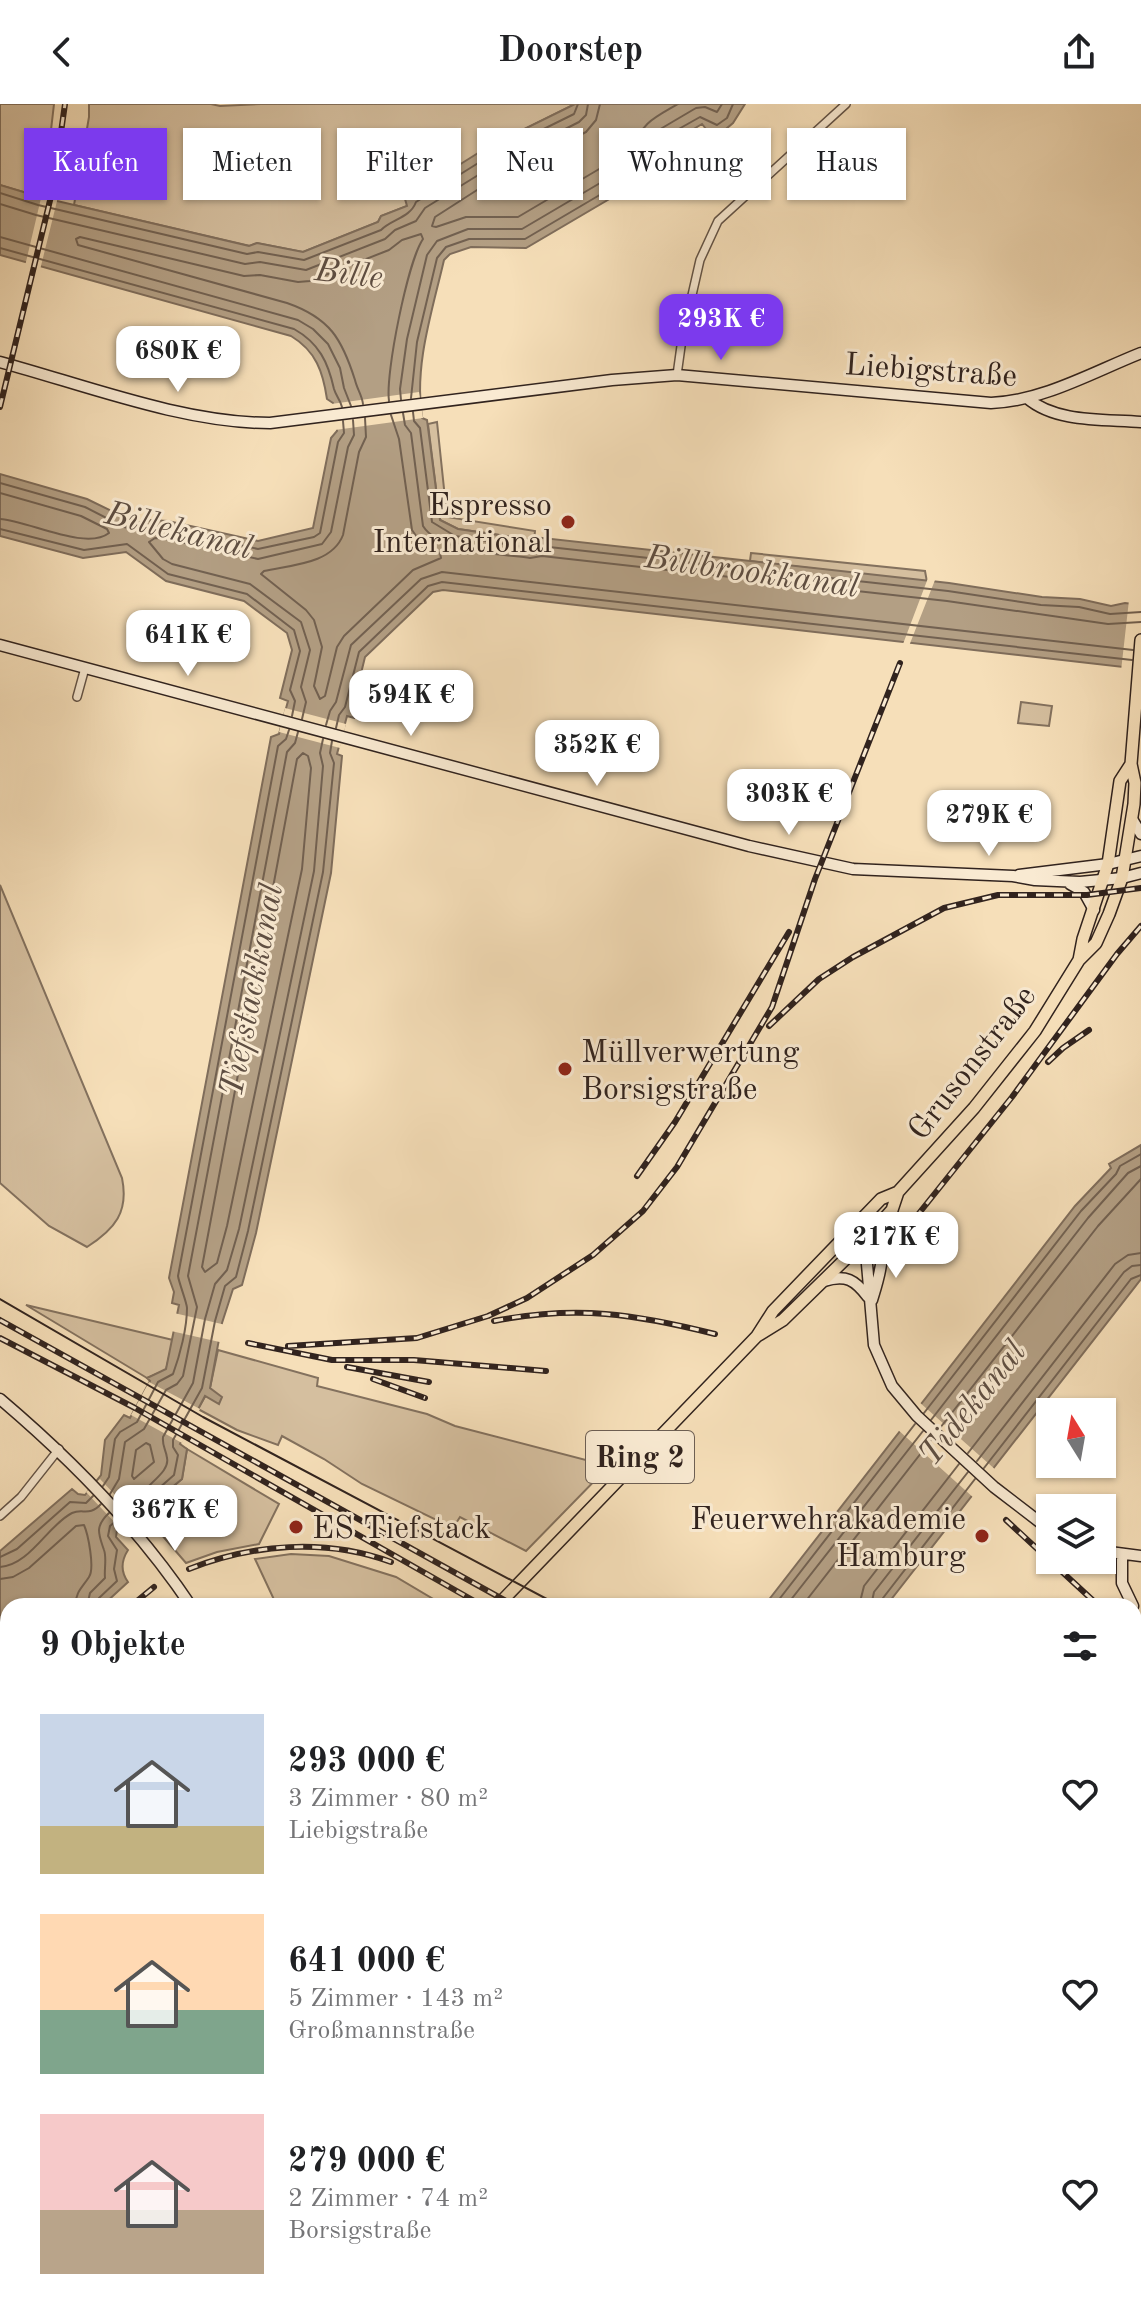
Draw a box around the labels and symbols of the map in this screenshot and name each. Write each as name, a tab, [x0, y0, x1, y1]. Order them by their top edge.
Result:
water label: Bille	[312, 254, 385, 296]
pin: 293K €	[656, 294, 786, 362]
pin: 680K €	[113, 326, 243, 394]
street label: Liebigstraße	[844, 350, 1018, 394]
place label: Espresso International	[373, 491, 552, 560]
water label: Billekanal	[100, 497, 256, 567]
marker: Espresso International	[559, 513, 577, 531]
water label: Billbrookkanal	[641, 541, 861, 605]
pin: 641K €	[123, 610, 253, 678]
pin: 594K €	[346, 670, 476, 738]
pin: 352K €	[532, 720, 662, 788]
pin: 303K €	[724, 769, 854, 837]
pin: 279K €	[924, 790, 1054, 858]
water label: Tiefstackkanal	[216, 881, 290, 1100]
street label: Grusonstraße	[904, 981, 1043, 1147]
place label: Müllverwertung Borsigstraße	[581, 1038, 799, 1107]
marker: Müllverwertung Borsigstraße	[556, 1060, 574, 1078]
pin: 217K €	[831, 1212, 961, 1280]
water label: Tidekanal	[913, 1335, 1034, 1473]
north arrow	[1036, 1398, 1116, 1478]
road number: Ring 2	[586, 1431, 694, 1483]
pin: 367K €	[110, 1485, 240, 1553]
place label: Feuerwehrakademie Hamburg	[690, 1505, 966, 1574]
place label: ES Tiefstack	[312, 1514, 491, 1546]
marker: ES Tiefstack	[287, 1518, 305, 1536]
marker: Feuerwehrakademie Hamburg	[973, 1527, 991, 1545]

